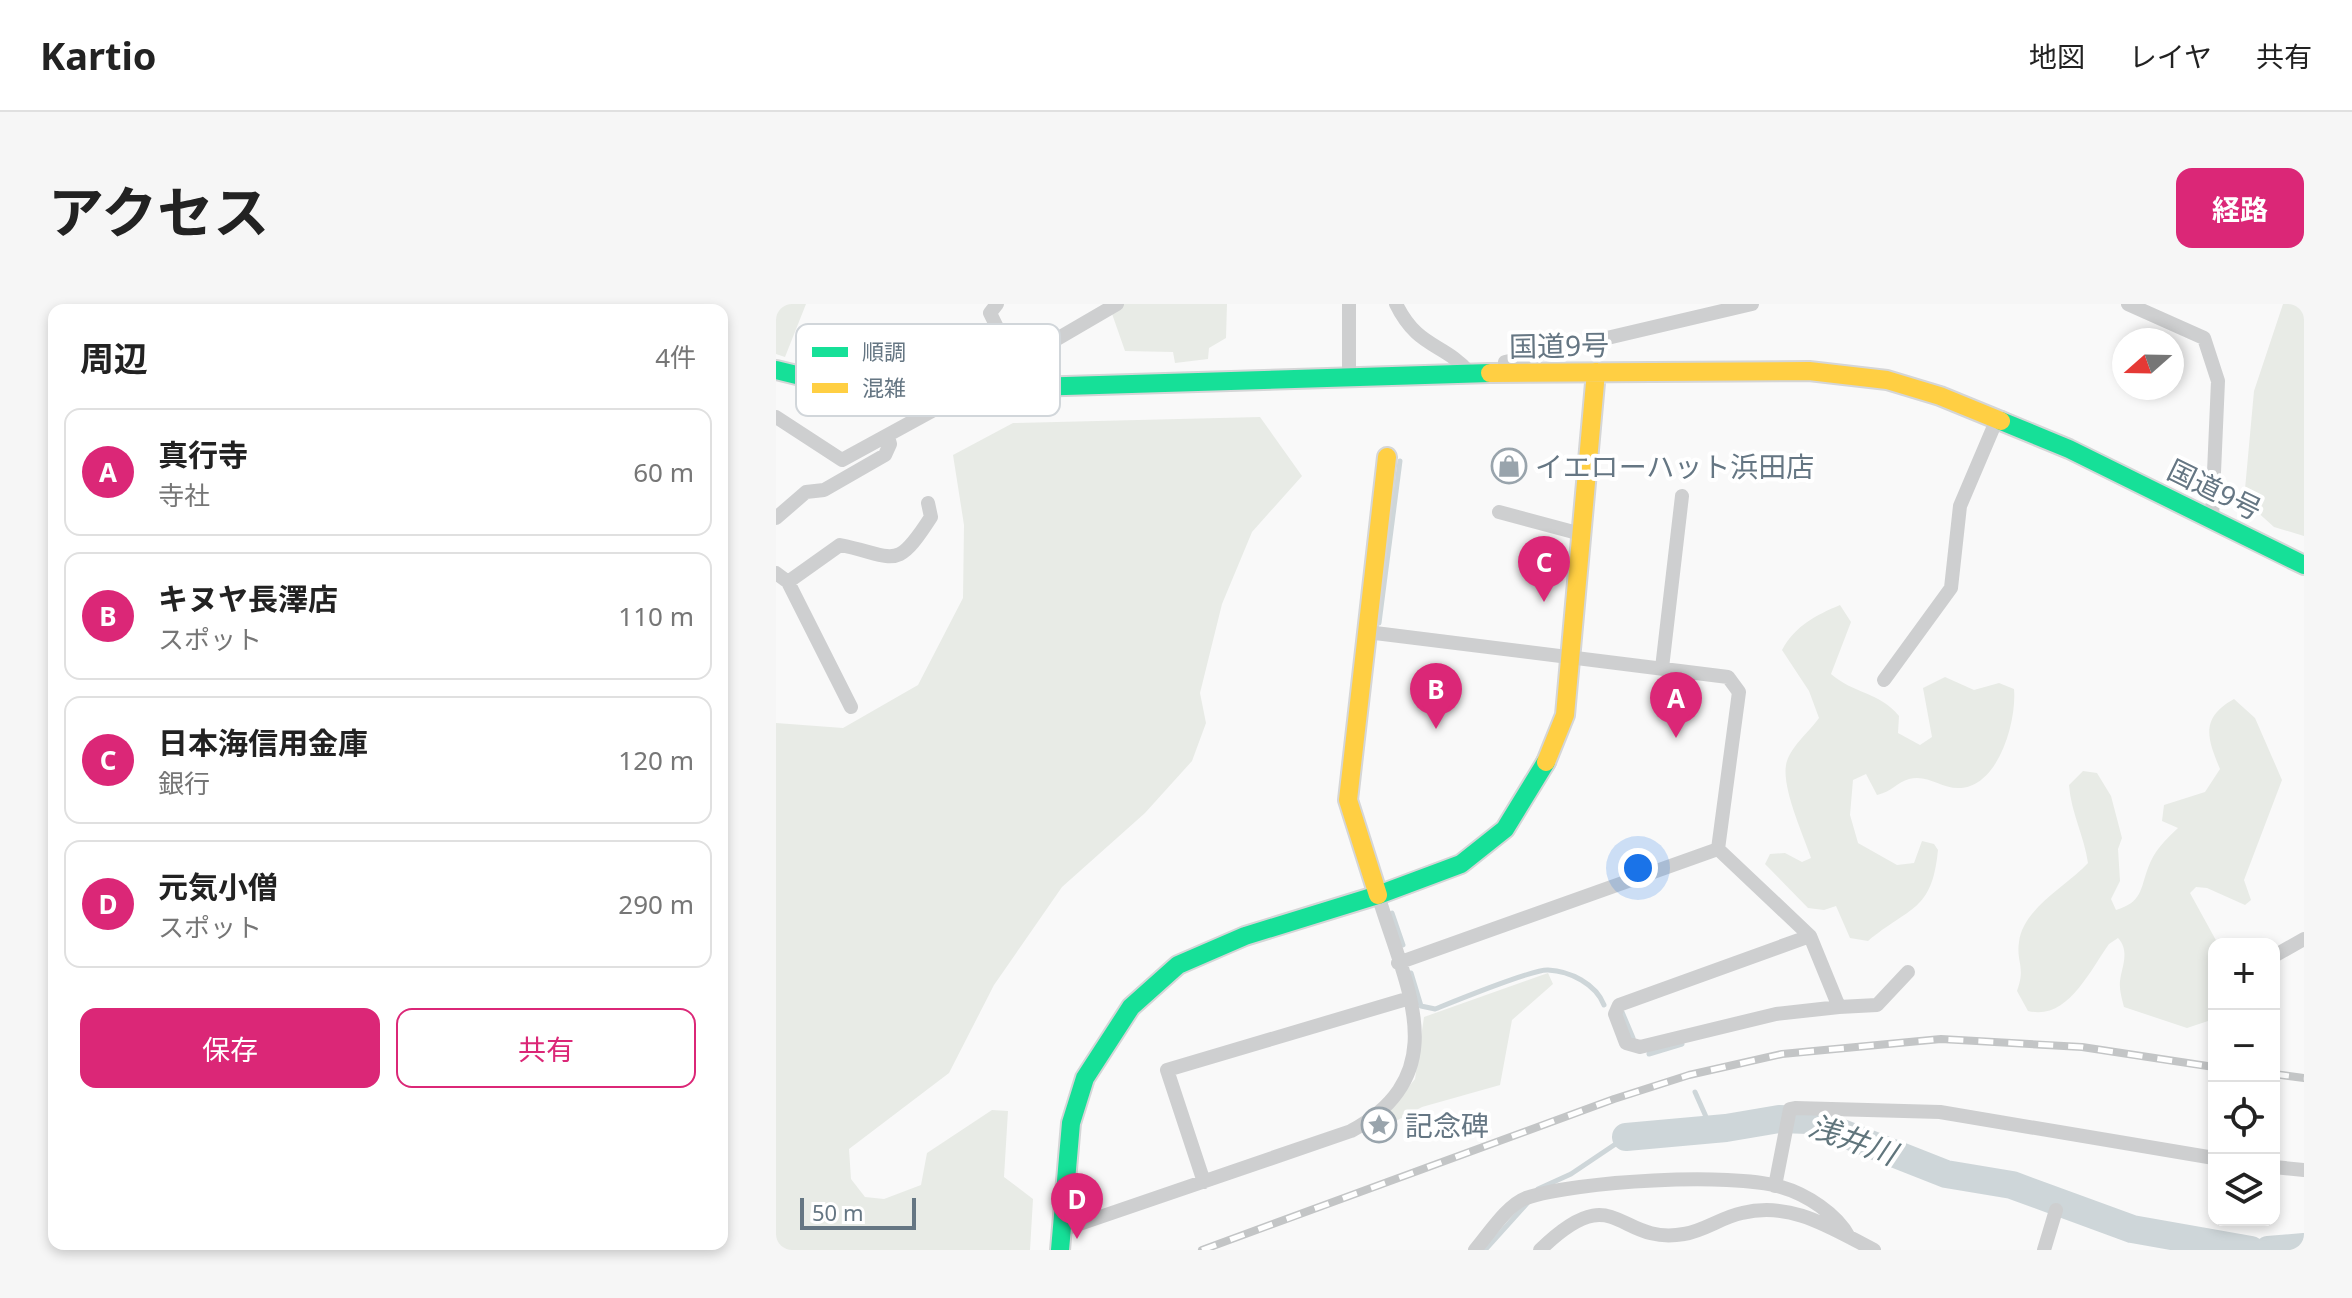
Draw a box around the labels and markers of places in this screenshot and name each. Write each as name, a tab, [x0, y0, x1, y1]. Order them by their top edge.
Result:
shop icon: イエローハット浜田店	[1490, 447, 1528, 485]
place label: イエローハット浜田店	[1535, 447, 1814, 485]
pin: C	[1518, 536, 1570, 602]
pin: B	[1410, 663, 1462, 729]
pin: A	[1650, 672, 1702, 738]
place icon: 記念碑	[1360, 1106, 1398, 1144]
place label: 記念碑	[1405, 1106, 1489, 1144]
pin: D	[1051, 1173, 1103, 1239]

